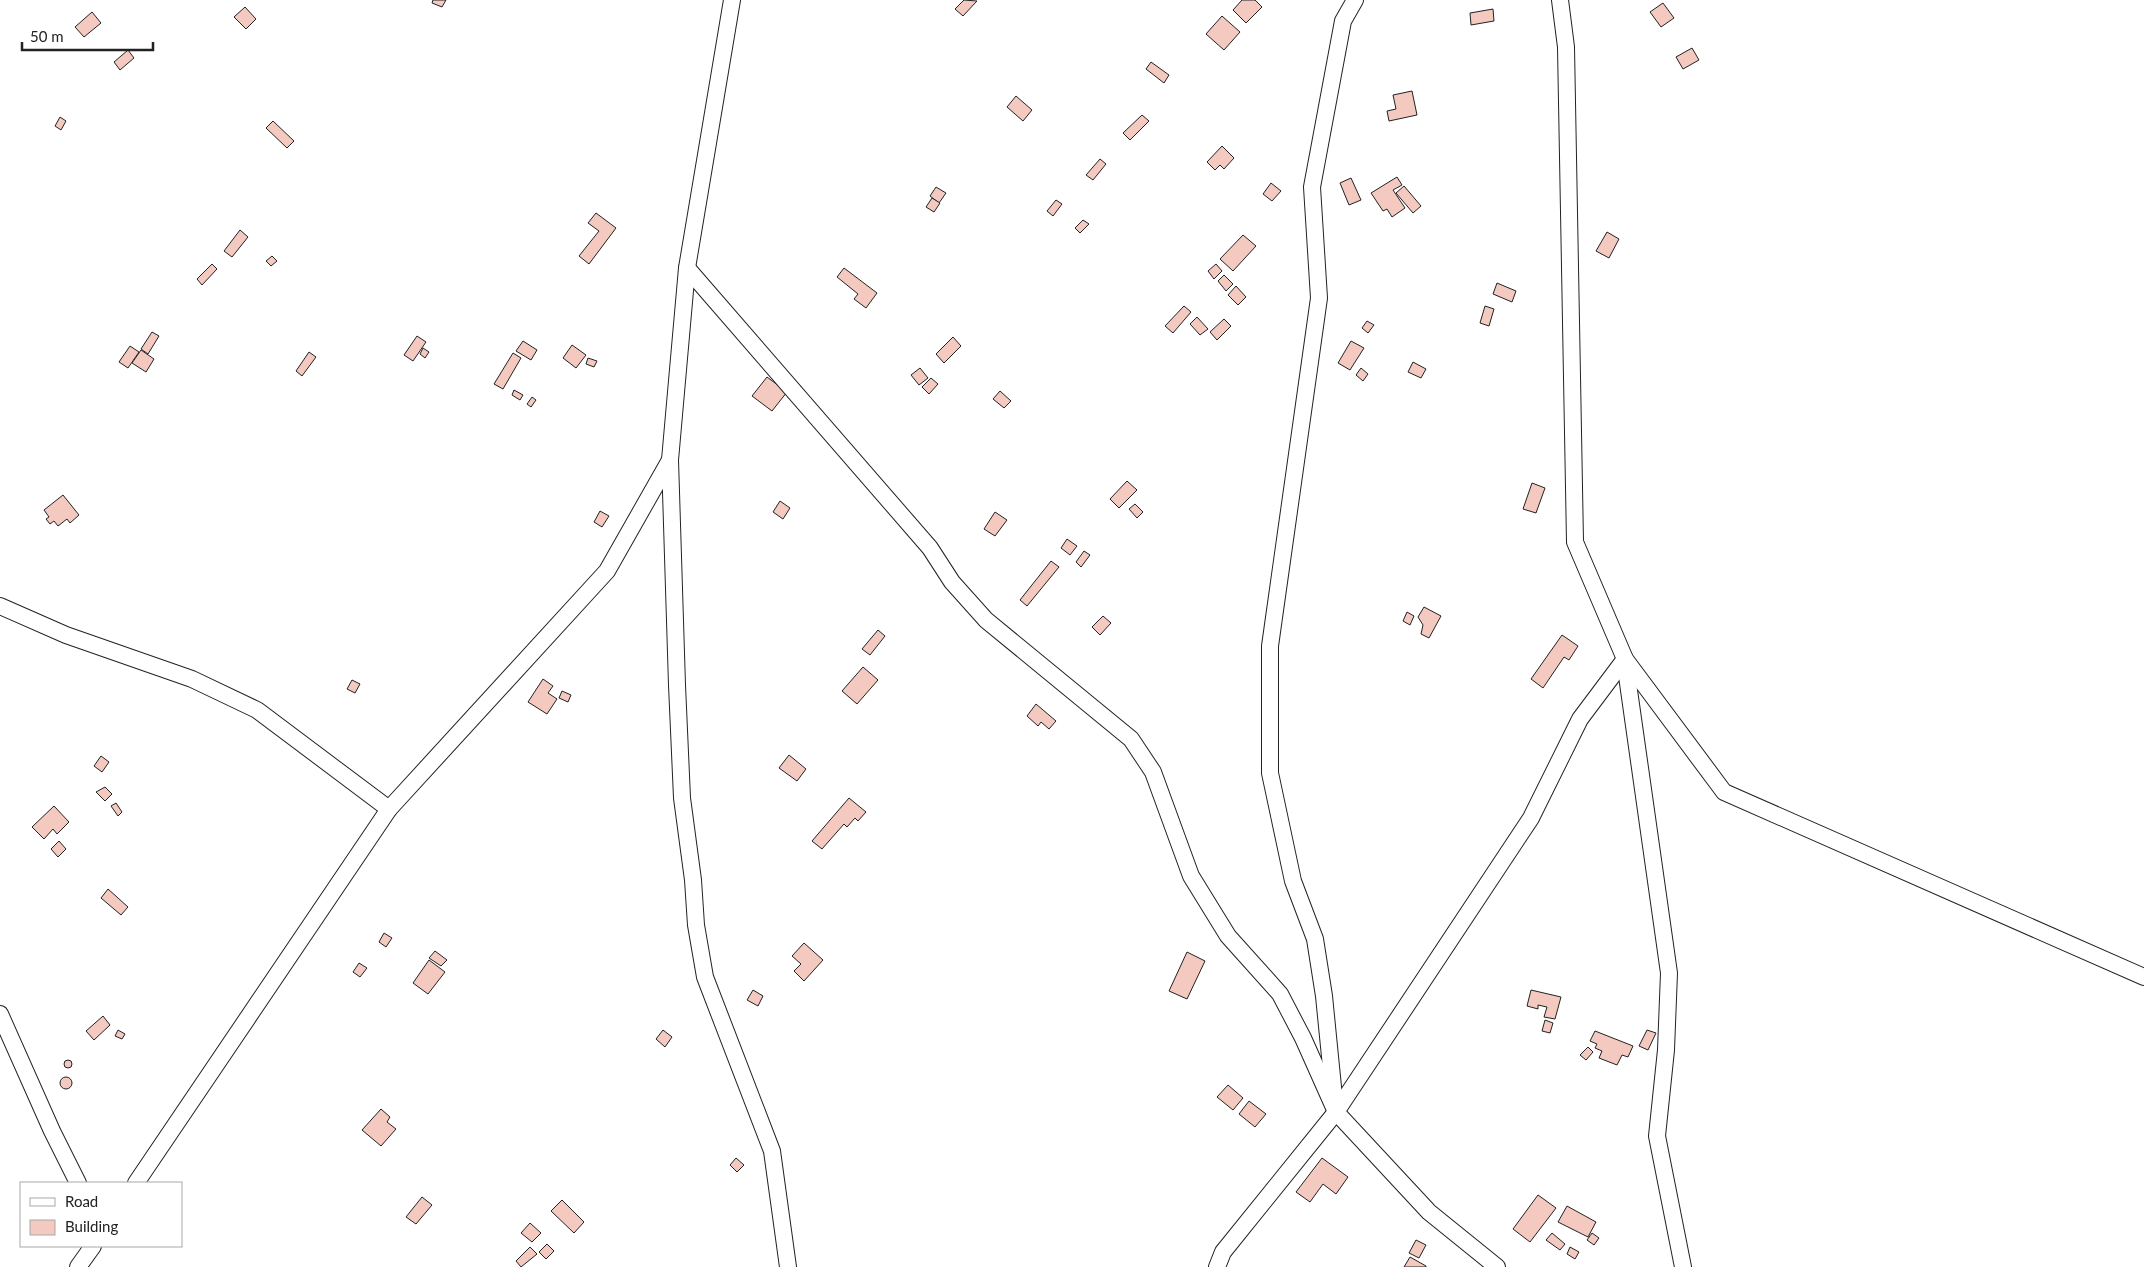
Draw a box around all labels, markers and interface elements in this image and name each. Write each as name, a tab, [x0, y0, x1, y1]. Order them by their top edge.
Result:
scale bar	[22, 20, 154, 52]
text: 50 m	[30, 27, 64, 45]
legend	[20, 1182, 182, 1247]
text: Road	[65, 1192, 98, 1210]
text: Building	[65, 1217, 118, 1235]

